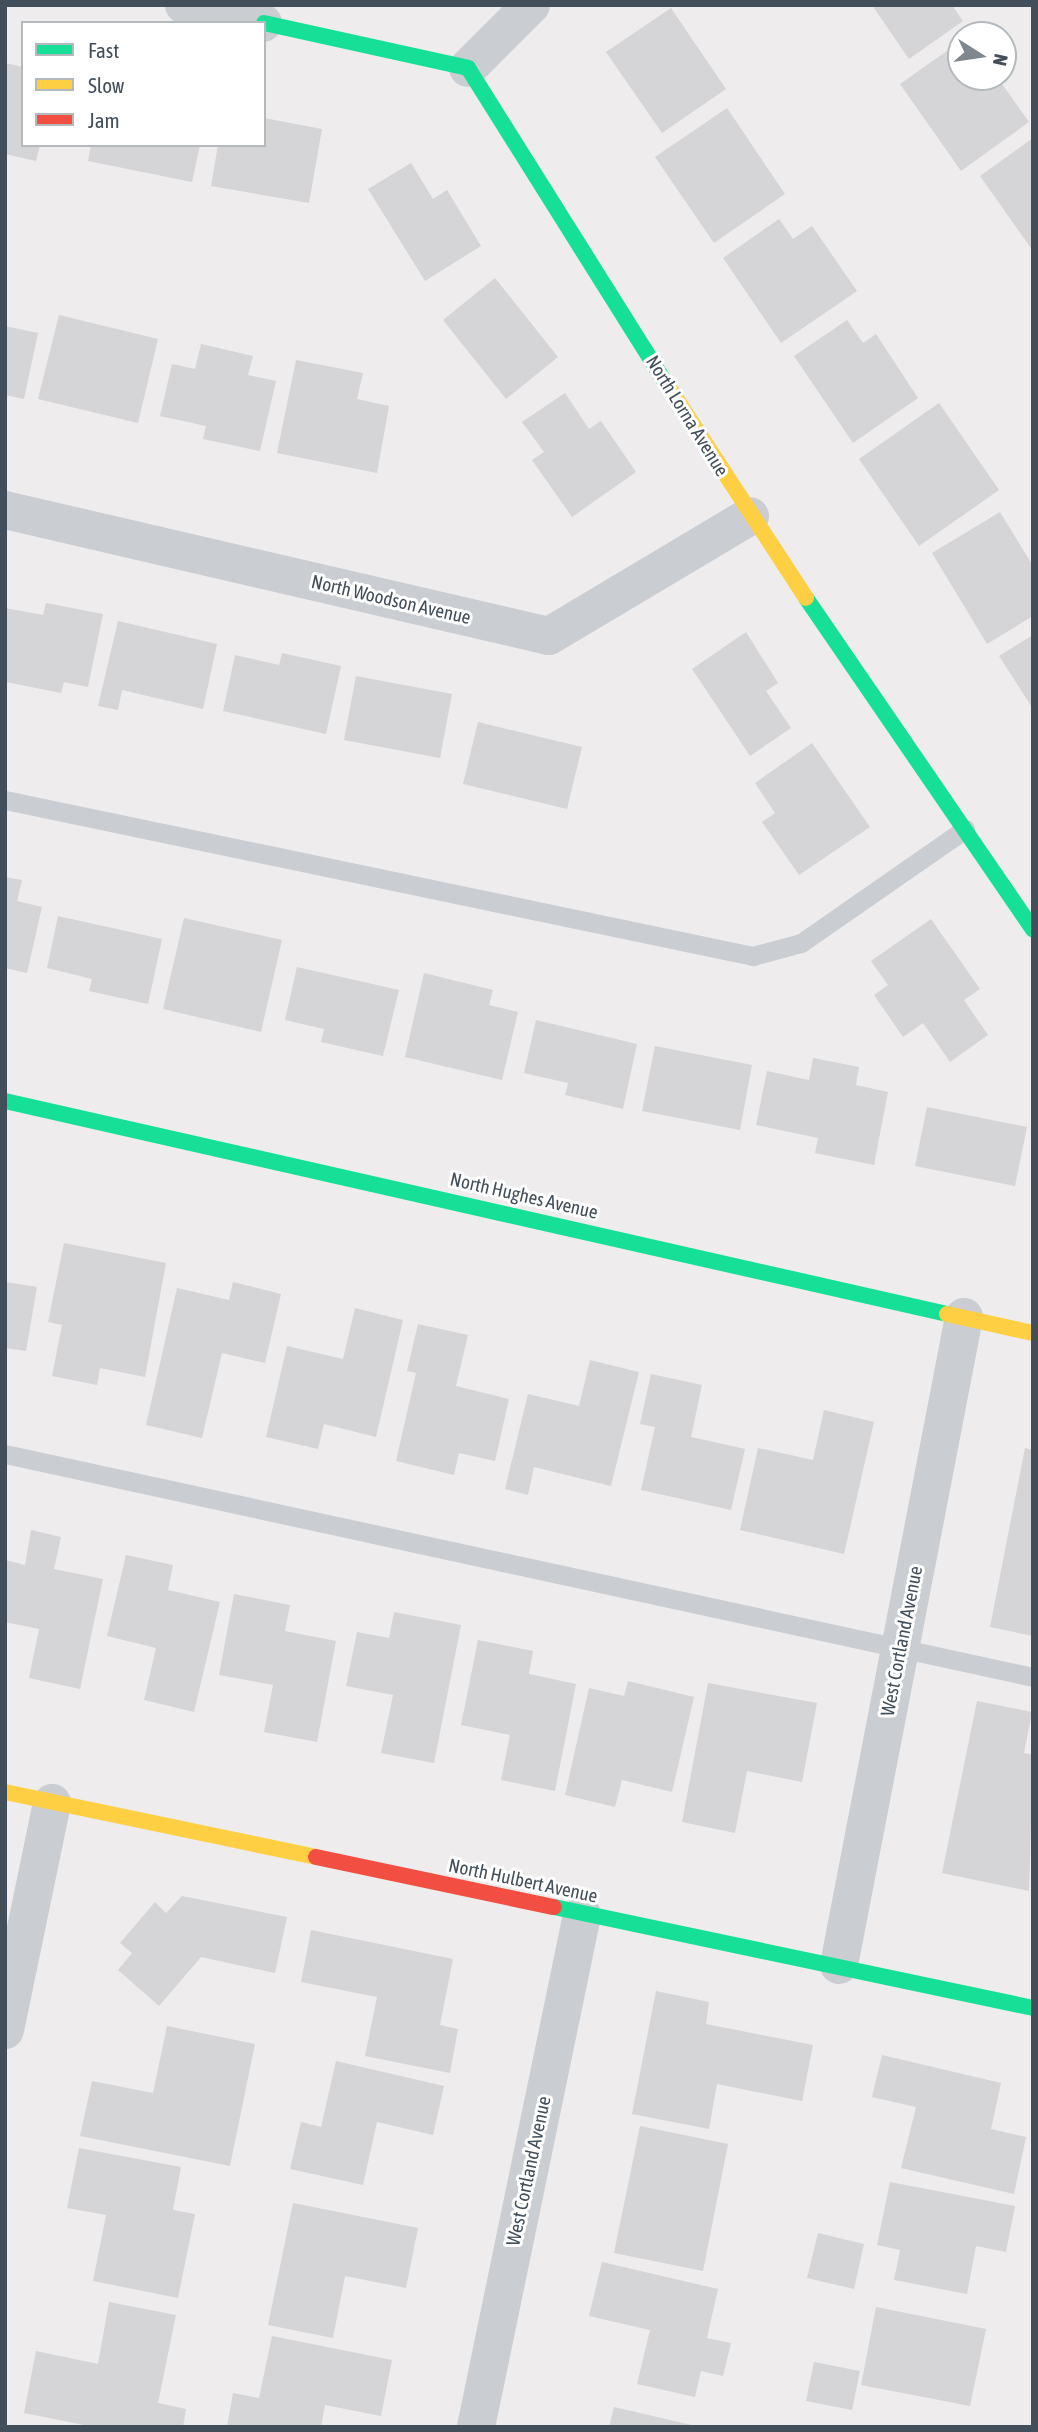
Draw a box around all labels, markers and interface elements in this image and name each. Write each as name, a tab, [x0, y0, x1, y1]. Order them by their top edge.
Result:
legend	[21, 21, 266, 147]
north arrow	[947, 21, 1017, 91]
text: Fast	[88, 38, 119, 62]
text: N	[989, 52, 1013, 68]
text: Slow	[88, 73, 124, 97]
text: Jam	[88, 108, 120, 132]
street label: North Lorna Avenue	[641, 351, 733, 481]
street label: North Woodson Avenue	[309, 571, 473, 629]
street label: North Hughes Avenue	[448, 1168, 600, 1224]
street label: West Cortland Avenue	[876, 1564, 928, 1718]
street label: North Hulbert Avenue	[446, 1854, 600, 1908]
street label: West Cortland Avenue	[502, 2094, 556, 2248]

